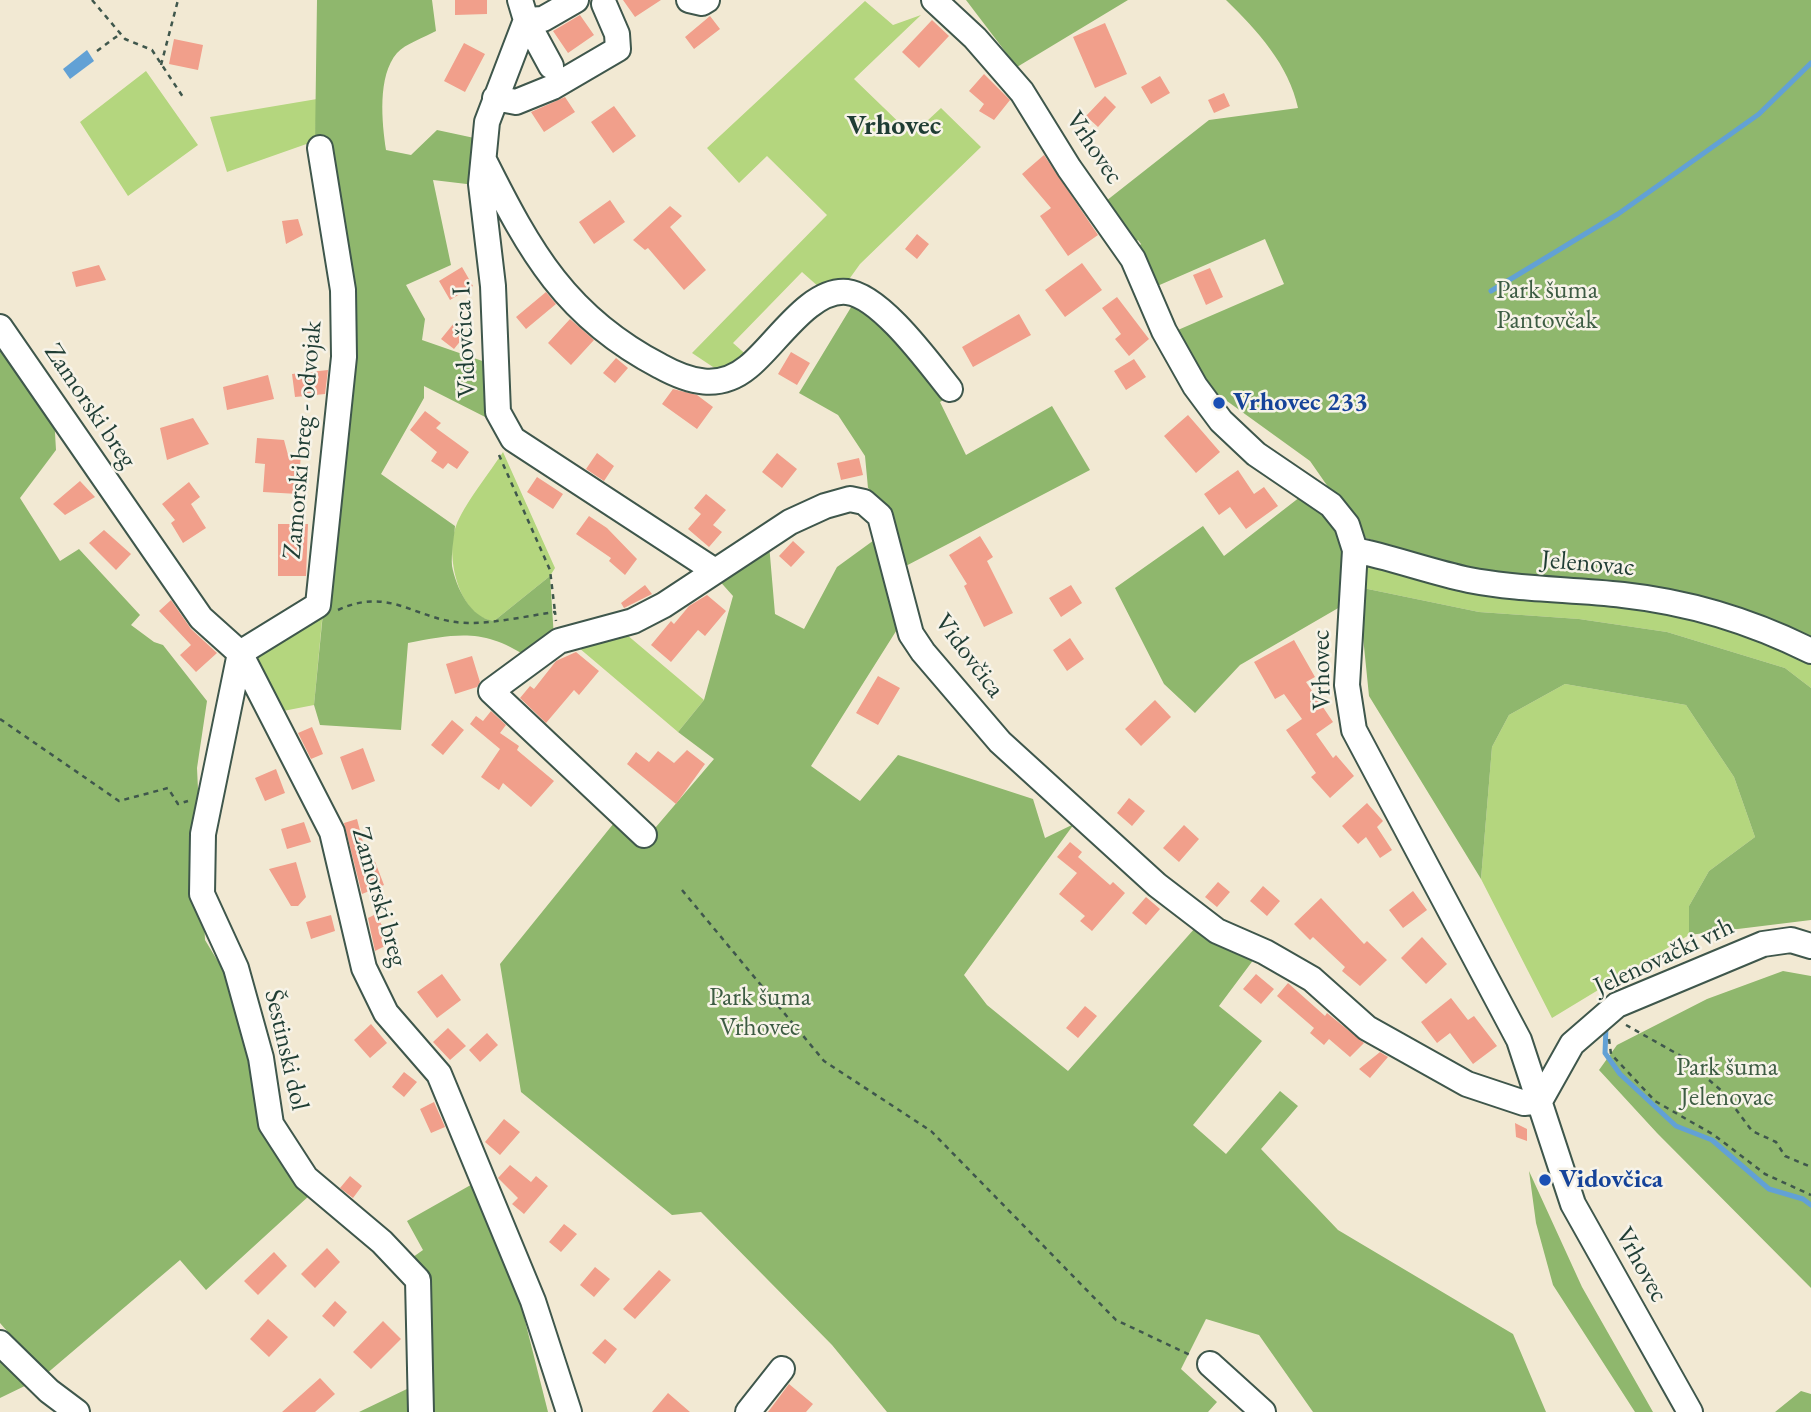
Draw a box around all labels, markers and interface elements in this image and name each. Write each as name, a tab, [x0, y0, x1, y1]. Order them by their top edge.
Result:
street label: Vrhovec	[1058, 106, 1130, 190]
district label: Vrhovec	[847, 109, 941, 143]
park label: Park šuma Pantovčak	[1496, 275, 1598, 336]
street label: Vidovčica I.	[446, 280, 484, 398]
street label: Zamorski breg - odvojak	[277, 320, 329, 560]
street label: Zamorski breg	[37, 338, 143, 474]
place label: Vrhovec 233	[1233, 387, 1368, 419]
marker: Vrhovec 233	[1211, 395, 1227, 411]
street label: Jelenovac	[1540, 544, 1636, 584]
street label: Vidovčica	[927, 608, 1011, 704]
street label: Vrhovec	[1306, 629, 1338, 711]
street label: Zamorski breg	[344, 824, 414, 970]
street label: Jelenovački vrh	[1589, 911, 1739, 1003]
park label: Park šuma Vrhovec	[709, 982, 811, 1044]
street label: Šestinski dol	[257, 987, 315, 1113]
park label: Park šuma Jelenovac	[1676, 1052, 1778, 1114]
place label: Vidovčica	[1559, 1164, 1663, 1196]
marker: Vidovčica	[1537, 1172, 1553, 1188]
street label: Vrhovec	[1608, 1222, 1674, 1308]

